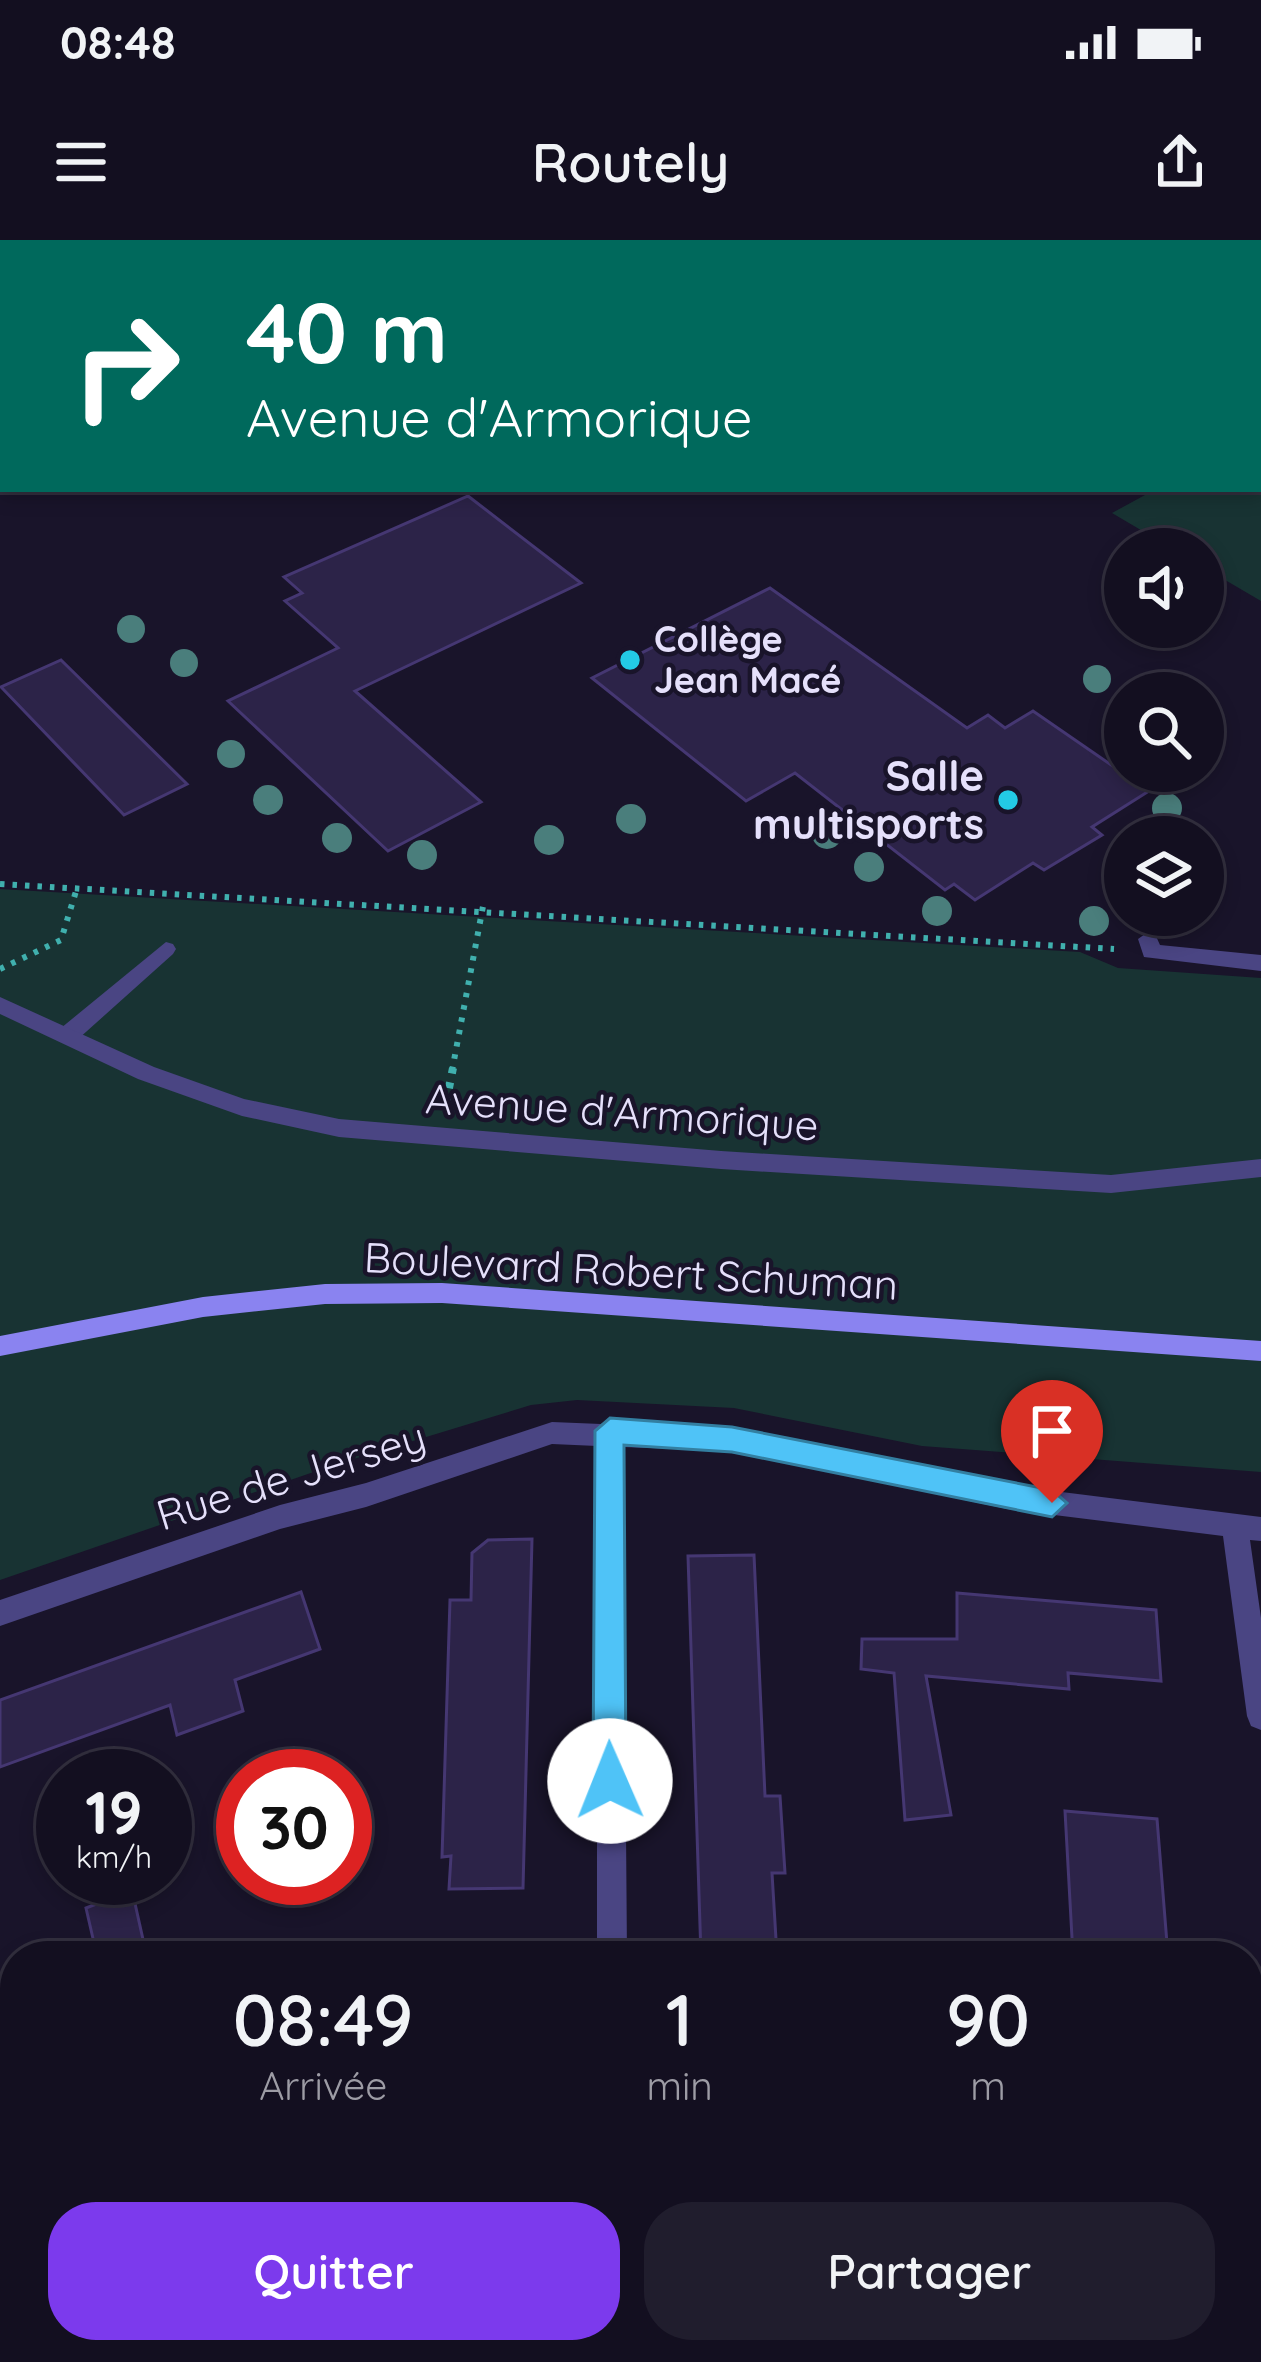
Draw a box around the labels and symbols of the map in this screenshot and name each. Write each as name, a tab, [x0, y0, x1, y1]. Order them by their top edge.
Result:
place label: Collège Jean Macé	[654, 616, 841, 702]
marker: Collège Jean Macé	[617, 647, 643, 673]
place label: Salle multisports	[753, 749, 984, 850]
marker: Salle multisports	[995, 787, 1021, 813]
street label: Avenue d'Armorique	[424, 1071, 820, 1152]
street label: Boulevard Robert Schuman	[363, 1230, 899, 1311]
pin	[1001, 1380, 1103, 1503]
street label: Rue de Jersey	[150, 1409, 432, 1542]
position arrow	[547, 1718, 673, 1844]
speed limit sign: 30	[216, 1749, 372, 1905]

